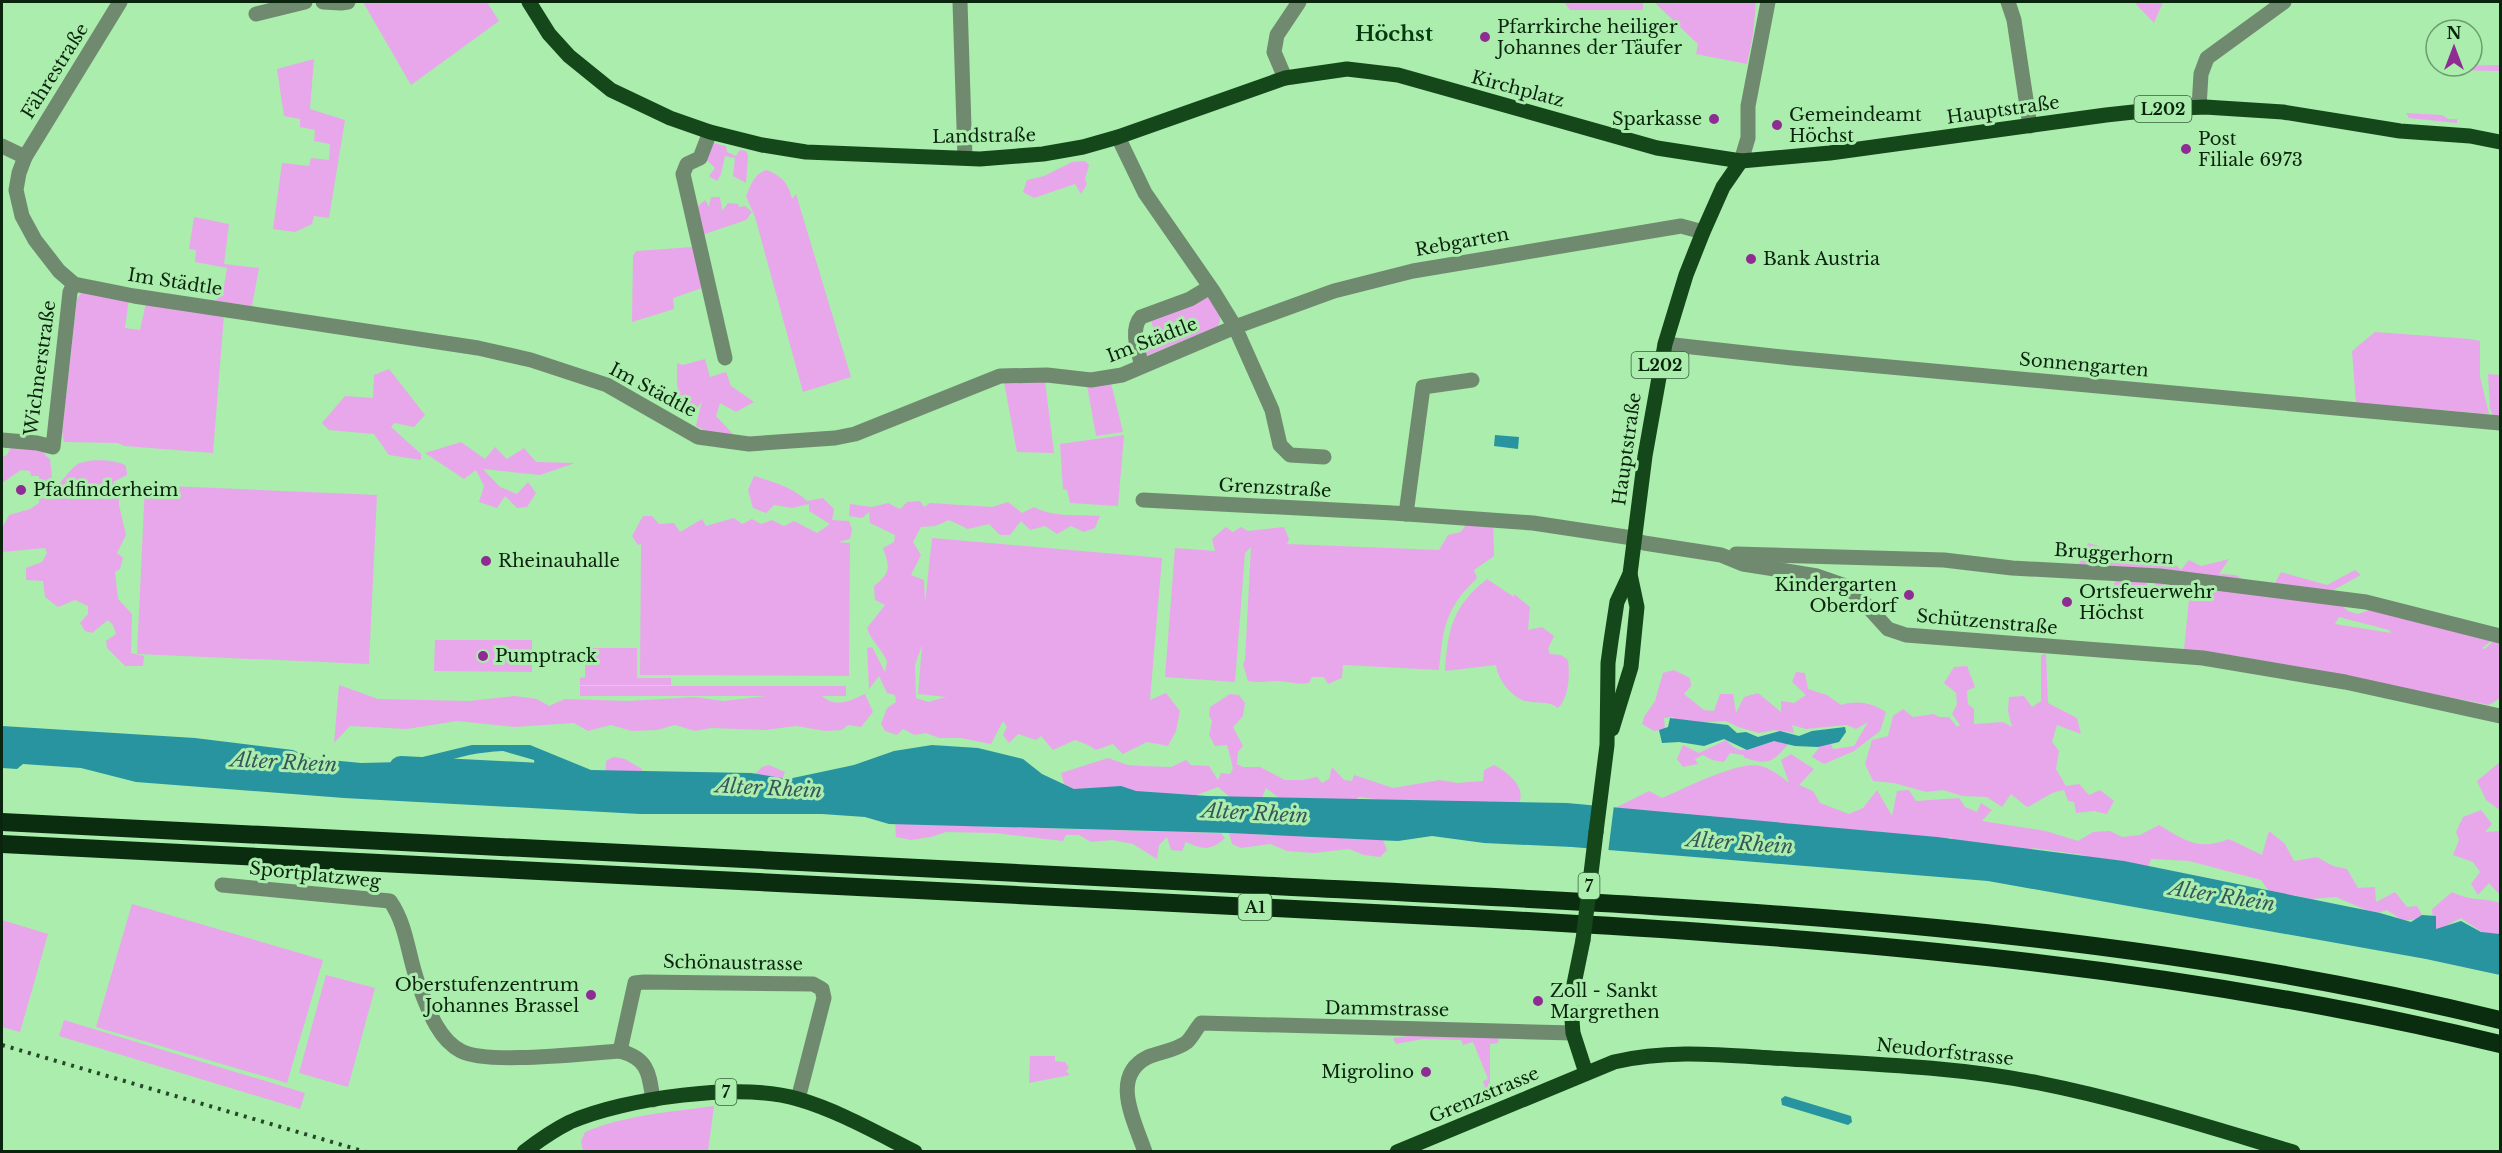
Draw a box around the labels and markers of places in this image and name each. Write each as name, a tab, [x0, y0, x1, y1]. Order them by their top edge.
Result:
place label: Pfarrkirche heiliger Johannes der Täufer	[1495, 16, 1683, 59]
marker: Pfarrkirche heiliger Johannes der Täufer	[1478, 30, 1492, 44]
place label: Gemeindeamt Höchst	[1789, 104, 1922, 147]
place label: Sparkasse	[1612, 108, 1702, 130]
marker: Sparkasse	[1707, 112, 1721, 126]
marker: Gemeindeamt Höchst	[1770, 118, 1784, 132]
place label: Post Filiale 6973	[2198, 128, 2303, 171]
marker: Post Filiale 6973	[2179, 142, 2193, 156]
place label: Bank Austria	[1763, 248, 1880, 270]
marker: Bank Austria	[1744, 252, 1758, 266]
place label: Pfadfinderheim	[33, 479, 178, 501]
marker: Pfadfinderheim	[14, 483, 28, 497]
place label: Rheinauhalle	[498, 550, 620, 572]
marker: Rheinauhalle	[479, 554, 493, 568]
place label: Kindergarten Oberdorf	[1775, 574, 1900, 617]
place label: Ortsfeuerwehr Höchst	[2079, 581, 2215, 624]
marker: Kindergarten Oberdorf	[1902, 588, 1916, 602]
marker: Ortsfeuerwehr Höchst	[2060, 595, 2074, 609]
place label: Pumptrack	[495, 645, 597, 667]
marker: Pumptrack	[476, 649, 490, 663]
place label: Oberstufenzentrum Johannes Brassel	[395, 974, 579, 1017]
place label: Zoll - Sankt Margrethen	[1550, 980, 1660, 1023]
marker: Oberstufenzentrum Johannes Brassel	[584, 988, 598, 1002]
marker: Zoll - Sankt Margrethen	[1531, 994, 1545, 1008]
place label: Migrolino	[1321, 1061, 1414, 1083]
marker: Migrolino	[1419, 1065, 1433, 1079]

